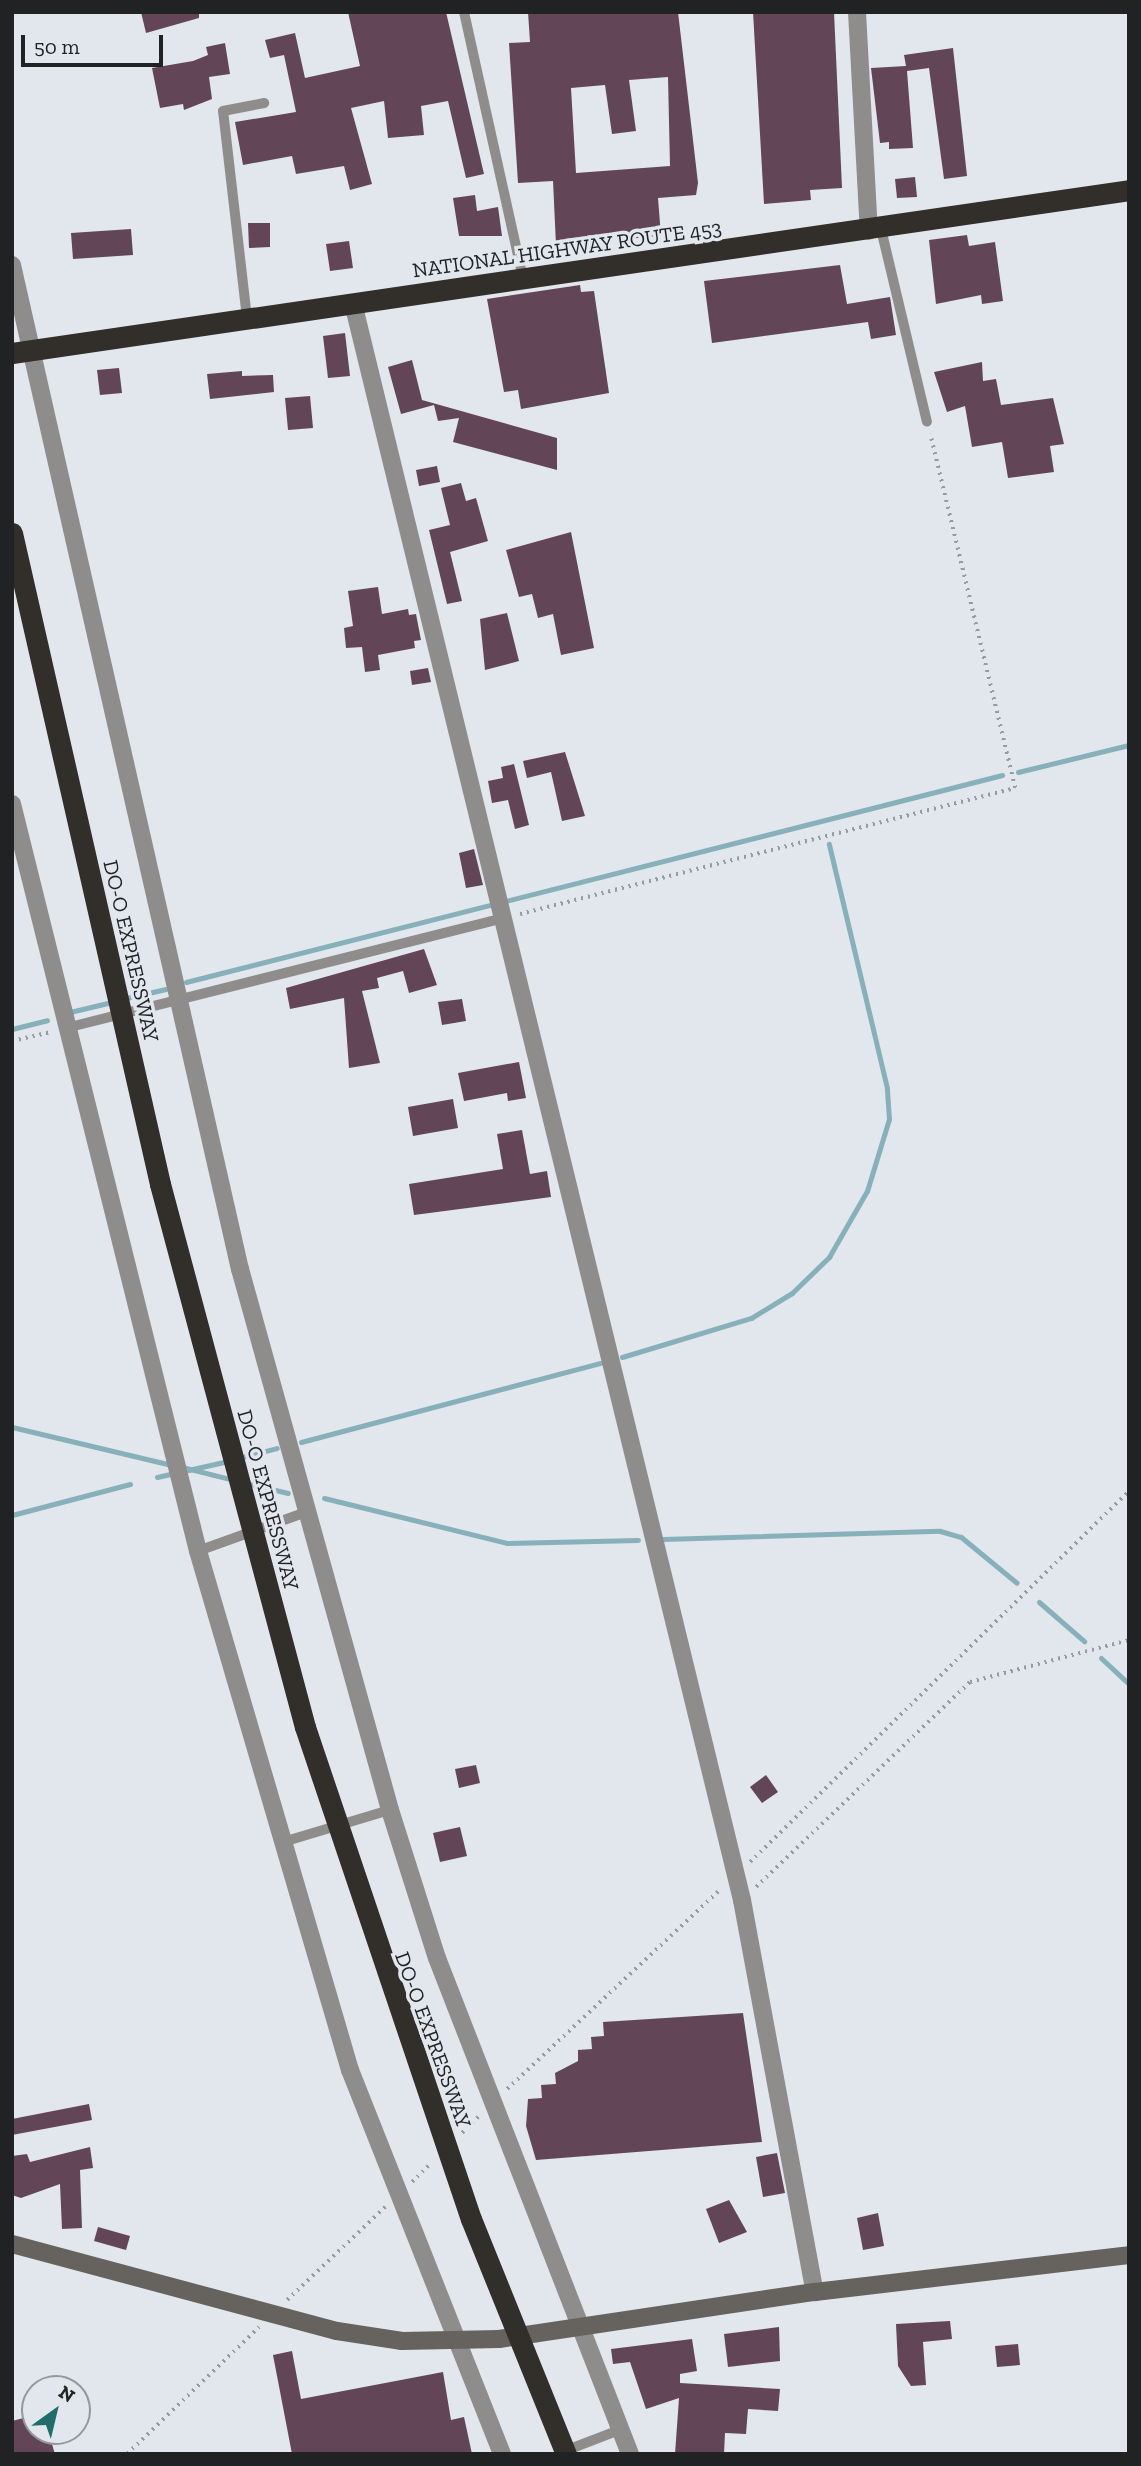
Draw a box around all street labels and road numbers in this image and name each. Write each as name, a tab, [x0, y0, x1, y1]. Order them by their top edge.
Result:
street label: NATIONAL HIGHWAY ROUTE 453	[410, 215, 724, 283]
street label: DO-O EXPRESSWAY	[98, 858, 164, 1044]
street label: DO-O EXPRESSWAY	[232, 1407, 304, 1593]
street label: DO-O EXPRESSWAY	[389, 1948, 477, 2132]

